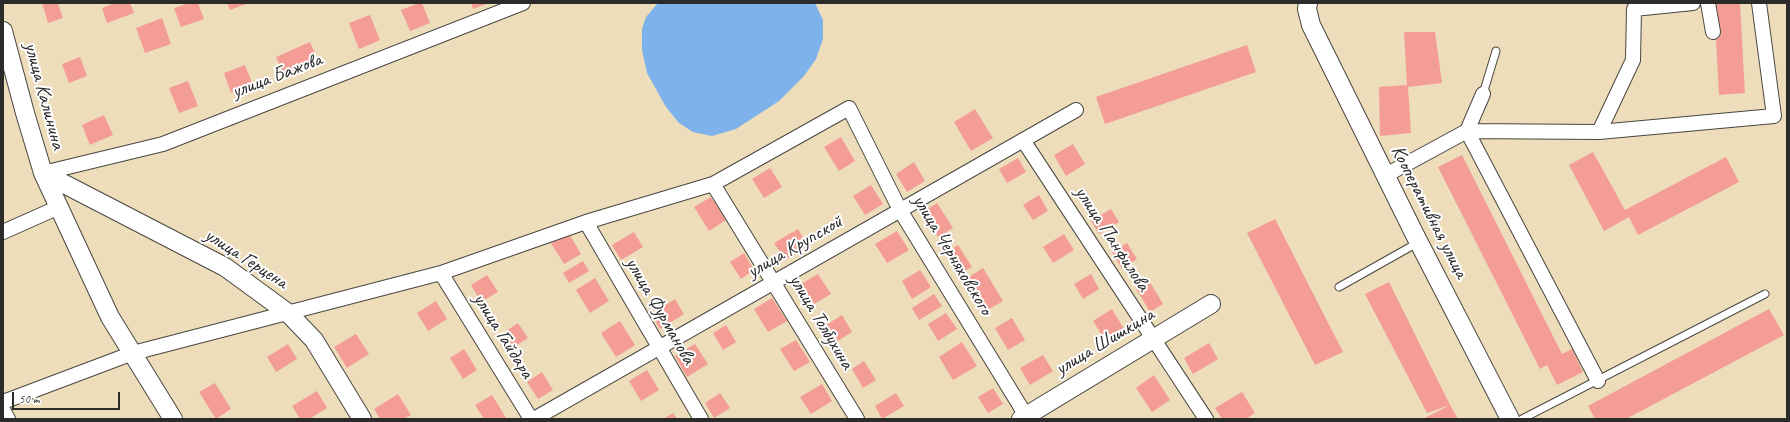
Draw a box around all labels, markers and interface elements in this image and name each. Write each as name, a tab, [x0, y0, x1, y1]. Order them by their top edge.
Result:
street label: улица Калинина	[18, 40, 70, 152]
street label: улица Бажова	[229, 48, 325, 104]
street label: Кооперативная улица	[1385, 142, 1473, 282]
street label: улица Панфилова	[1069, 182, 1155, 296]
street label: улица Черняховского	[907, 191, 997, 319]
street label: улица Крупской	[743, 210, 847, 284]
street label: улица Герцена	[200, 223, 292, 295]
street label: улица Фурманова	[620, 253, 700, 369]
street label: улица Толбухина	[783, 270, 859, 374]
street label: улица Гайдара	[467, 289, 539, 383]
street label: улица Шишкина	[1051, 303, 1159, 381]
scale bar	[14, 384, 122, 410]
text: 50 m	[19, 391, 39, 407]

